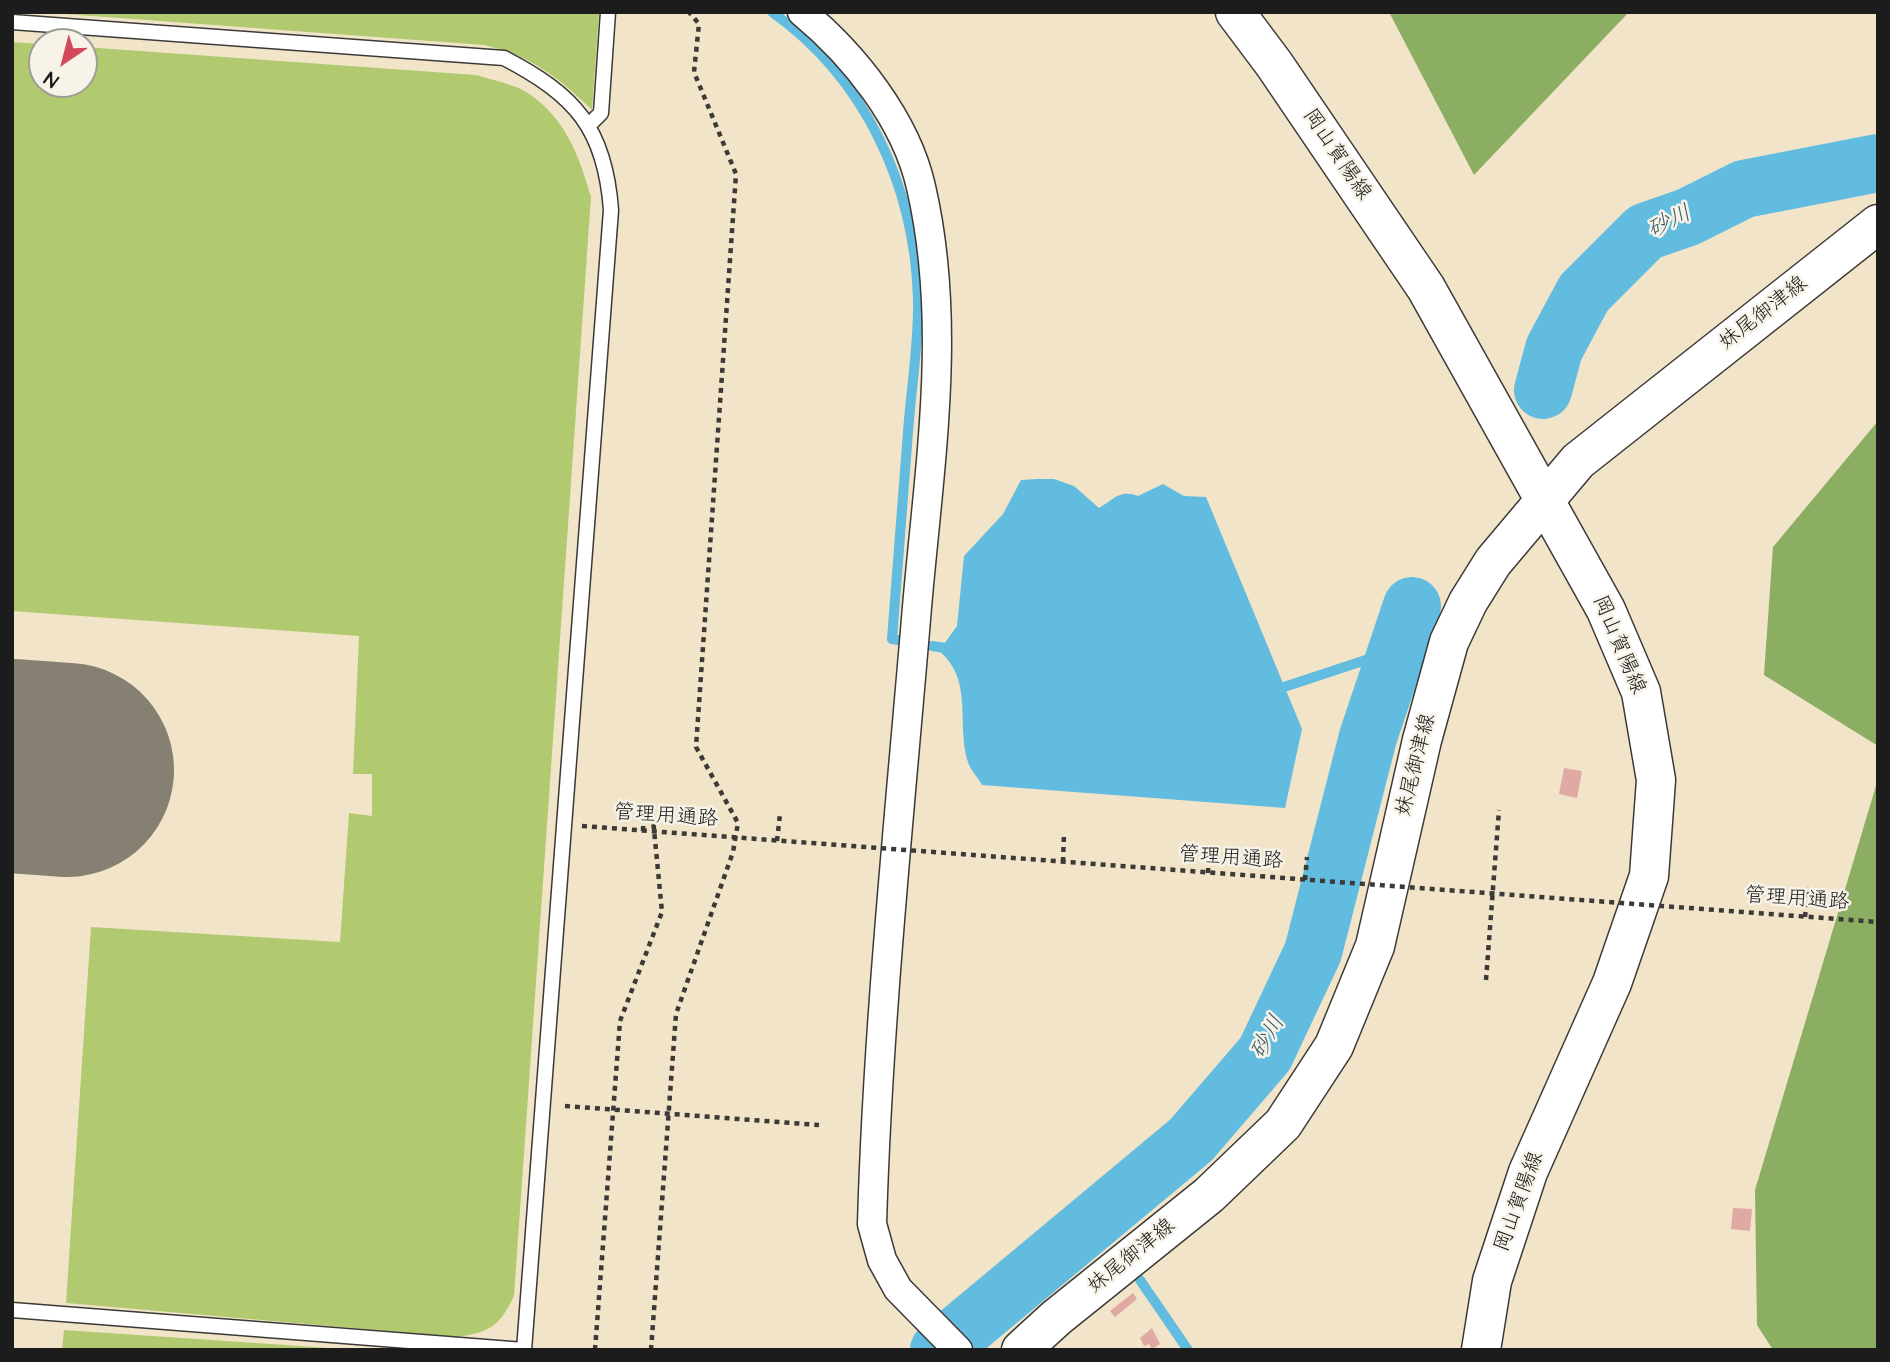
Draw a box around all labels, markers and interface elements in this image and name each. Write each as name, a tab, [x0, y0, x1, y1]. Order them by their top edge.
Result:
north arrow	[28, 28, 98, 98]
text: N	[39, 65, 64, 93]
street label: 岡山賀陽線	[1296, 104, 1376, 206]
water label: 砂川	[1643, 201, 1697, 245]
street label: 妹尾御津線	[1715, 272, 1813, 356]
street label: 岡山賀陽線	[1586, 592, 1650, 698]
street label: 妹尾御津線	[1392, 711, 1442, 819]
street label: 管理用通路	[613, 801, 719, 833]
street label: 管理用通路	[1178, 843, 1284, 875]
street label: 管理用通路	[1744, 884, 1850, 916]
water label: 砂川	[1246, 1011, 1292, 1065]
street label: 岡山賀陽線	[1490, 1148, 1550, 1256]
street label: 妹尾御津線	[1083, 1214, 1181, 1300]

